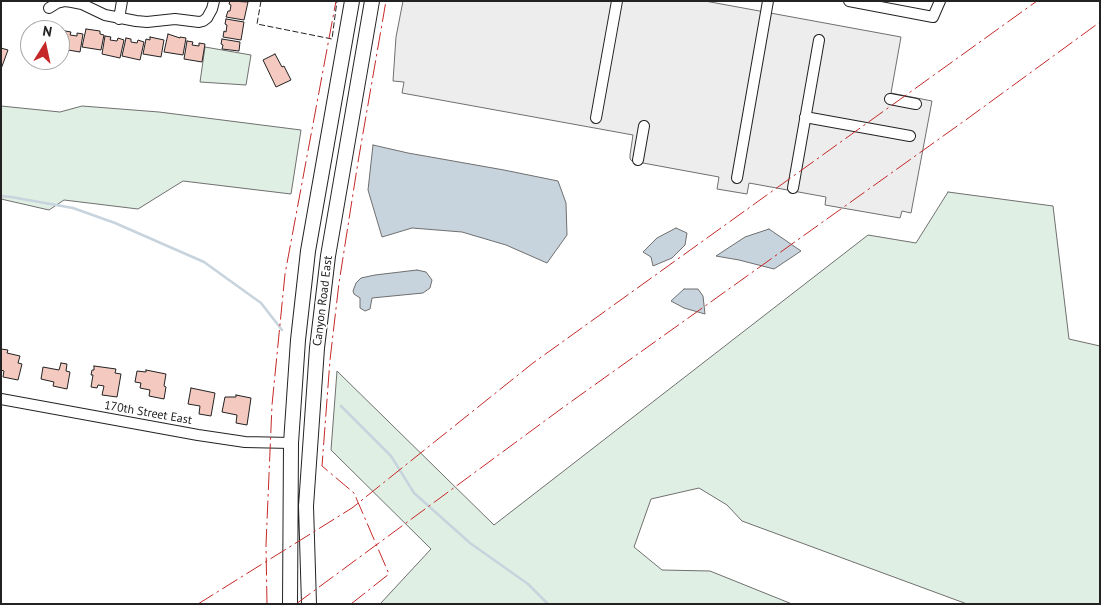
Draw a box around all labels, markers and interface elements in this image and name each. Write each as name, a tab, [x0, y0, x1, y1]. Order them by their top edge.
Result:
north arrow	[20, 20, 70, 70]
text: N	[41, 22, 54, 41]
street label: Canyon Road East	[310, 255, 336, 347]
street label: 170th Street East	[103, 398, 193, 428]

